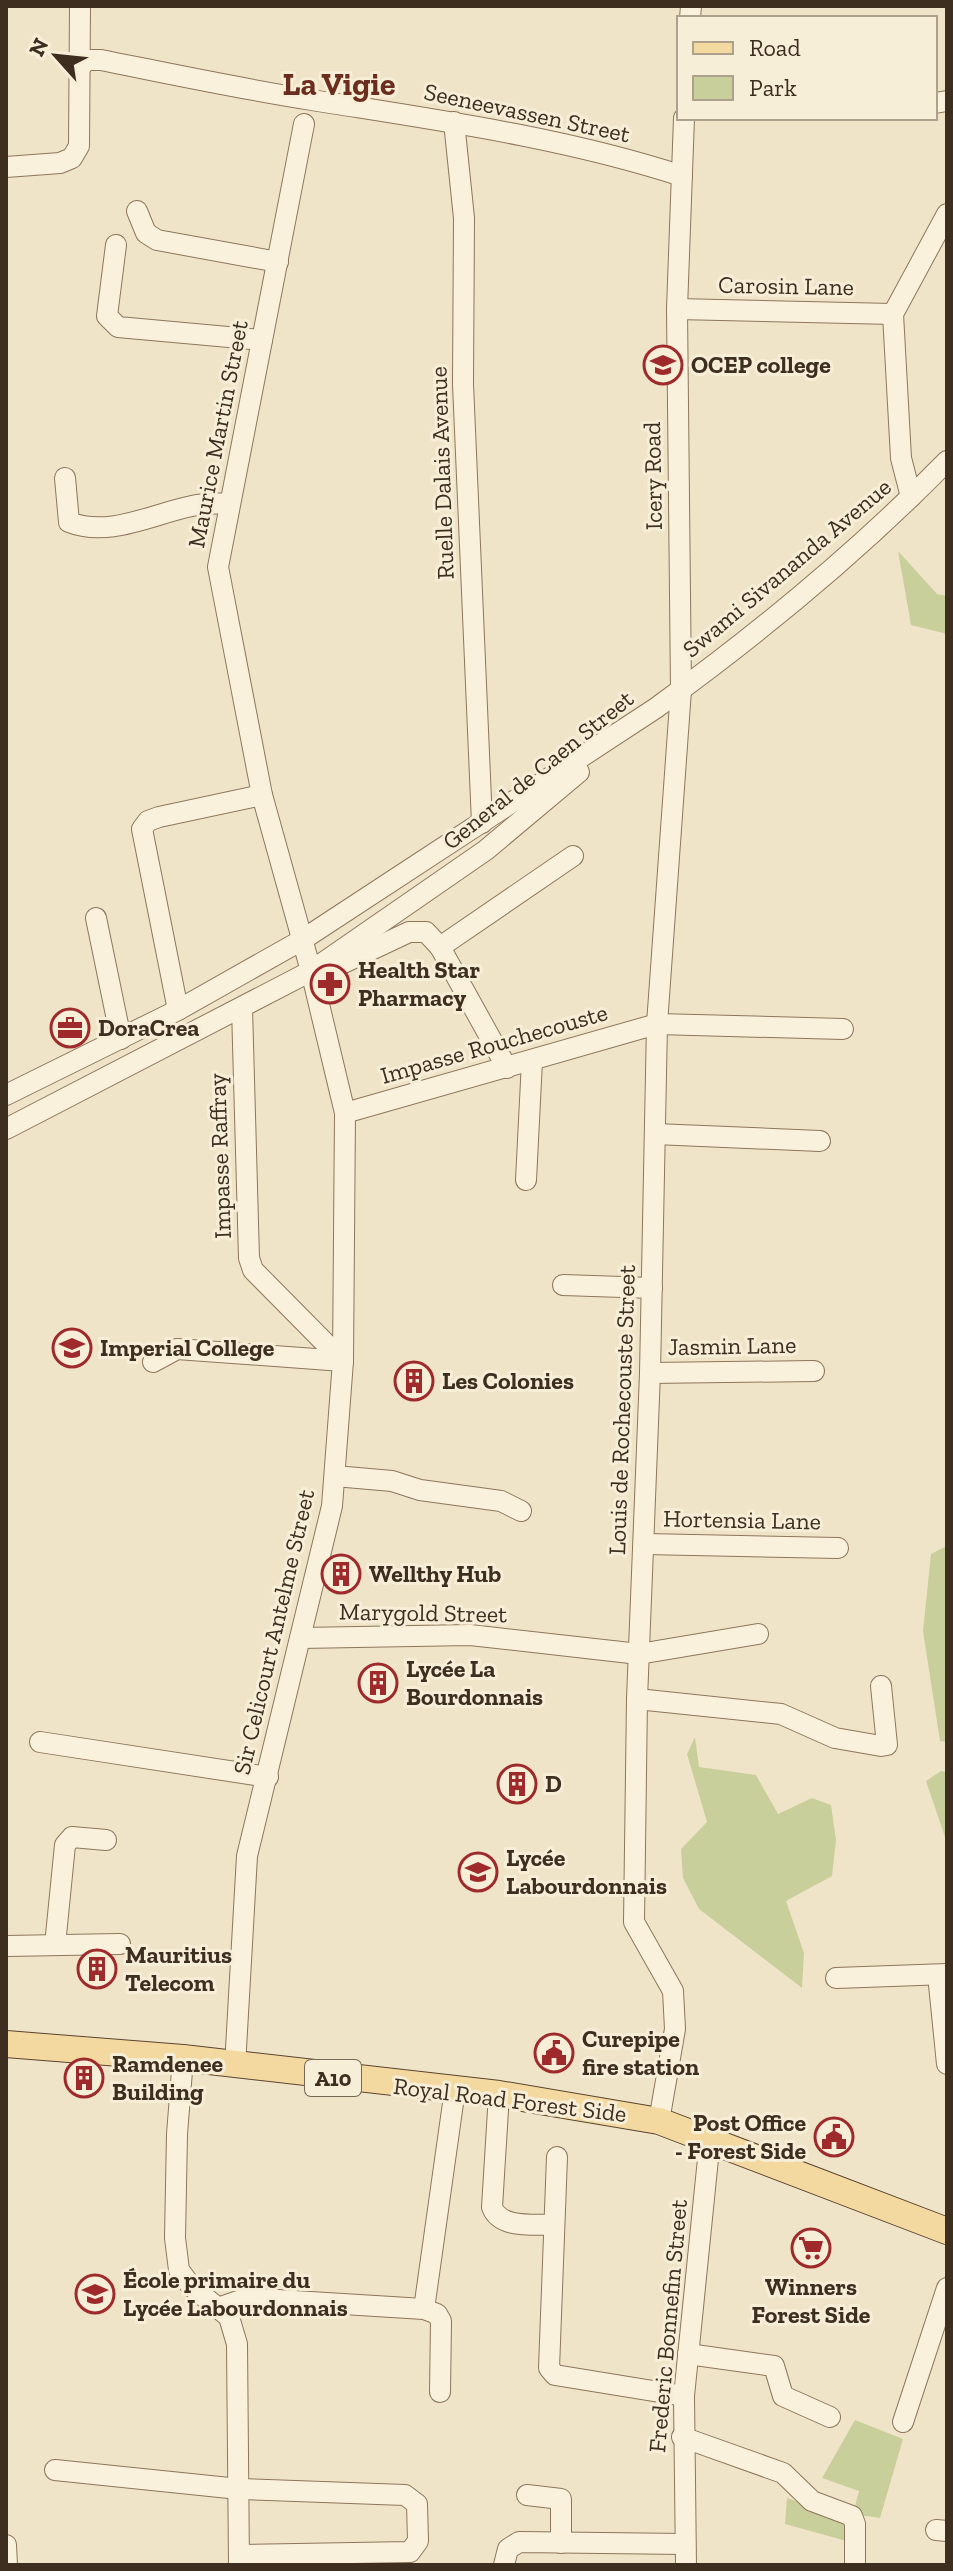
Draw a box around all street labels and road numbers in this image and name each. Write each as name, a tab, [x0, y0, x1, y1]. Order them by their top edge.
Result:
street label: Seeneevassen Street	[421, 77, 633, 149]
street label: Carosin Lane	[718, 270, 854, 301]
street label: Maurice Martin Street	[181, 318, 254, 550]
street label: Ruelle Dalais Avenue	[423, 366, 460, 580]
street label: Icery Road	[637, 422, 668, 530]
street label: Swami Sivananda Avenue	[677, 472, 897, 663]
street label: General de Caen Street	[436, 684, 639, 855]
street label: Impasse Rouchecouste	[377, 997, 611, 1090]
street label: Impasse Raffray	[202, 1072, 237, 1239]
street label: Louis de Rochecouste Street	[602, 1264, 641, 1556]
street label: Jasmin Lane	[667, 1330, 797, 1361]
street label: Sir Celicourt Antelme Street	[227, 1486, 320, 1777]
street label: Hortensia Lane	[663, 1504, 821, 1535]
street label: Marygold Street	[339, 1597, 507, 1628]
road number: A10	[305, 2060, 361, 2096]
street label: Royal Road Forest Side	[392, 2071, 628, 2128]
street label: Frederic Bonnefin Street	[642, 2198, 693, 2454]

